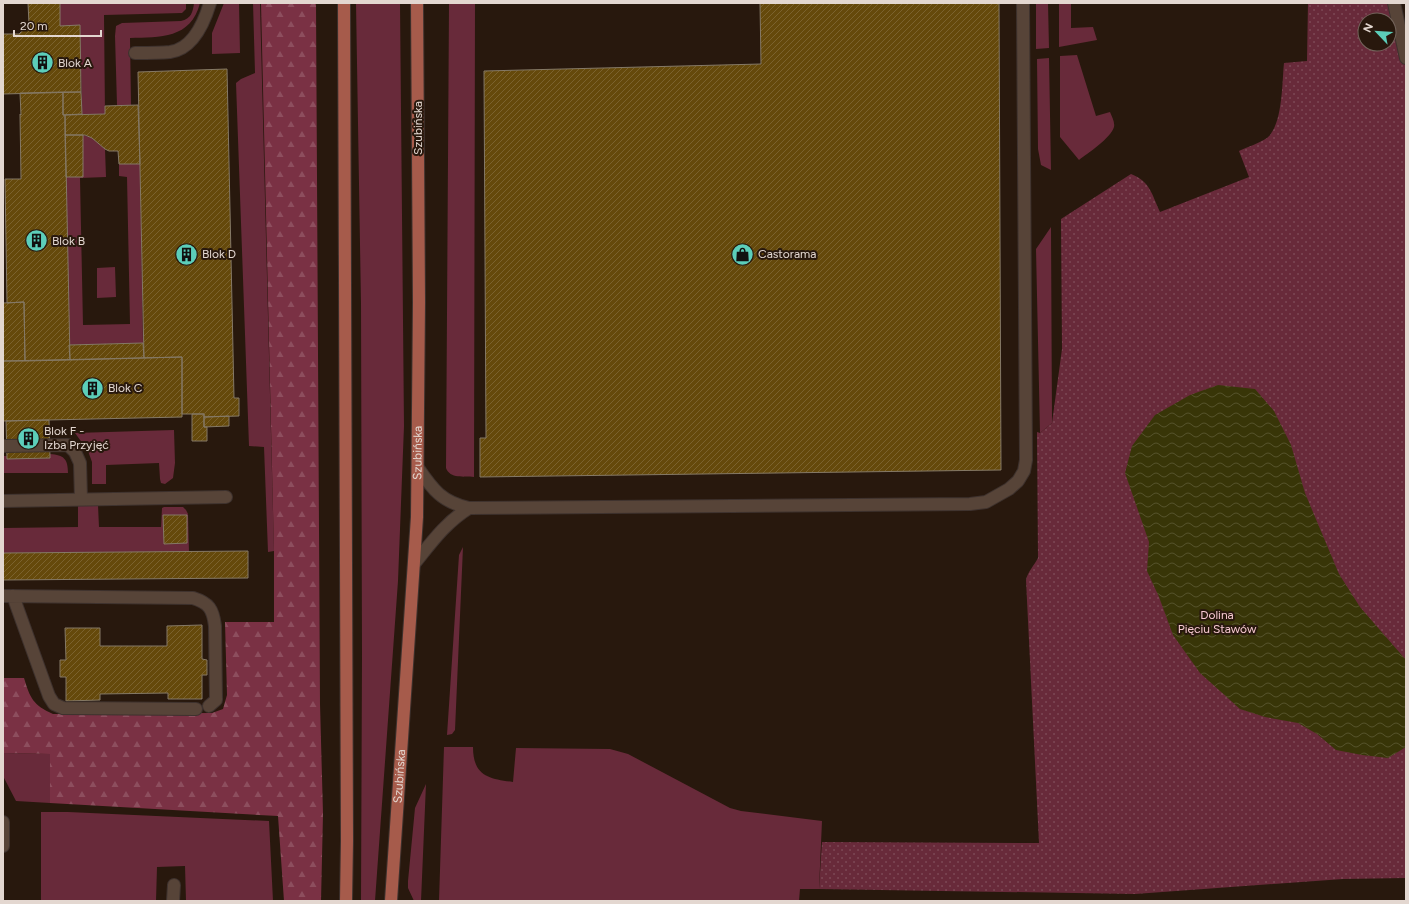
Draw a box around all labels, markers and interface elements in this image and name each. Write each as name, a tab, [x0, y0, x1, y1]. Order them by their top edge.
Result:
scale bar	[14, 12, 101, 38]
north arrow	[1357, 12, 1397, 52]
text: 20 m	[20, 19, 48, 33]
text: N	[1361, 21, 1376, 35]
building icon: Blok A	[29, 50, 55, 76]
place label: Blok A	[58, 56, 92, 70]
street label: Szubińska	[411, 101, 425, 155]
building icon: Blok B	[24, 228, 50, 254]
place label: Blok B	[52, 234, 85, 248]
building icon: Blok D	[173, 241, 199, 267]
shop icon: Castorama	[730, 241, 756, 267]
place label: Blok D	[202, 247, 236, 261]
place label: Castorama	[758, 247, 816, 261]
building icon: Blok C	[79, 375, 105, 401]
place label: Blok C	[108, 381, 143, 395]
place label: Blok F - Izba Przyjęć	[44, 424, 109, 452]
building icon: Blok F - Izba Przyjęć	[15, 425, 41, 451]
street label: Szubińska	[410, 426, 425, 480]
park label: Dolina Pięciu Stawów	[1178, 608, 1257, 636]
street label: Szubińska	[391, 749, 408, 804]

